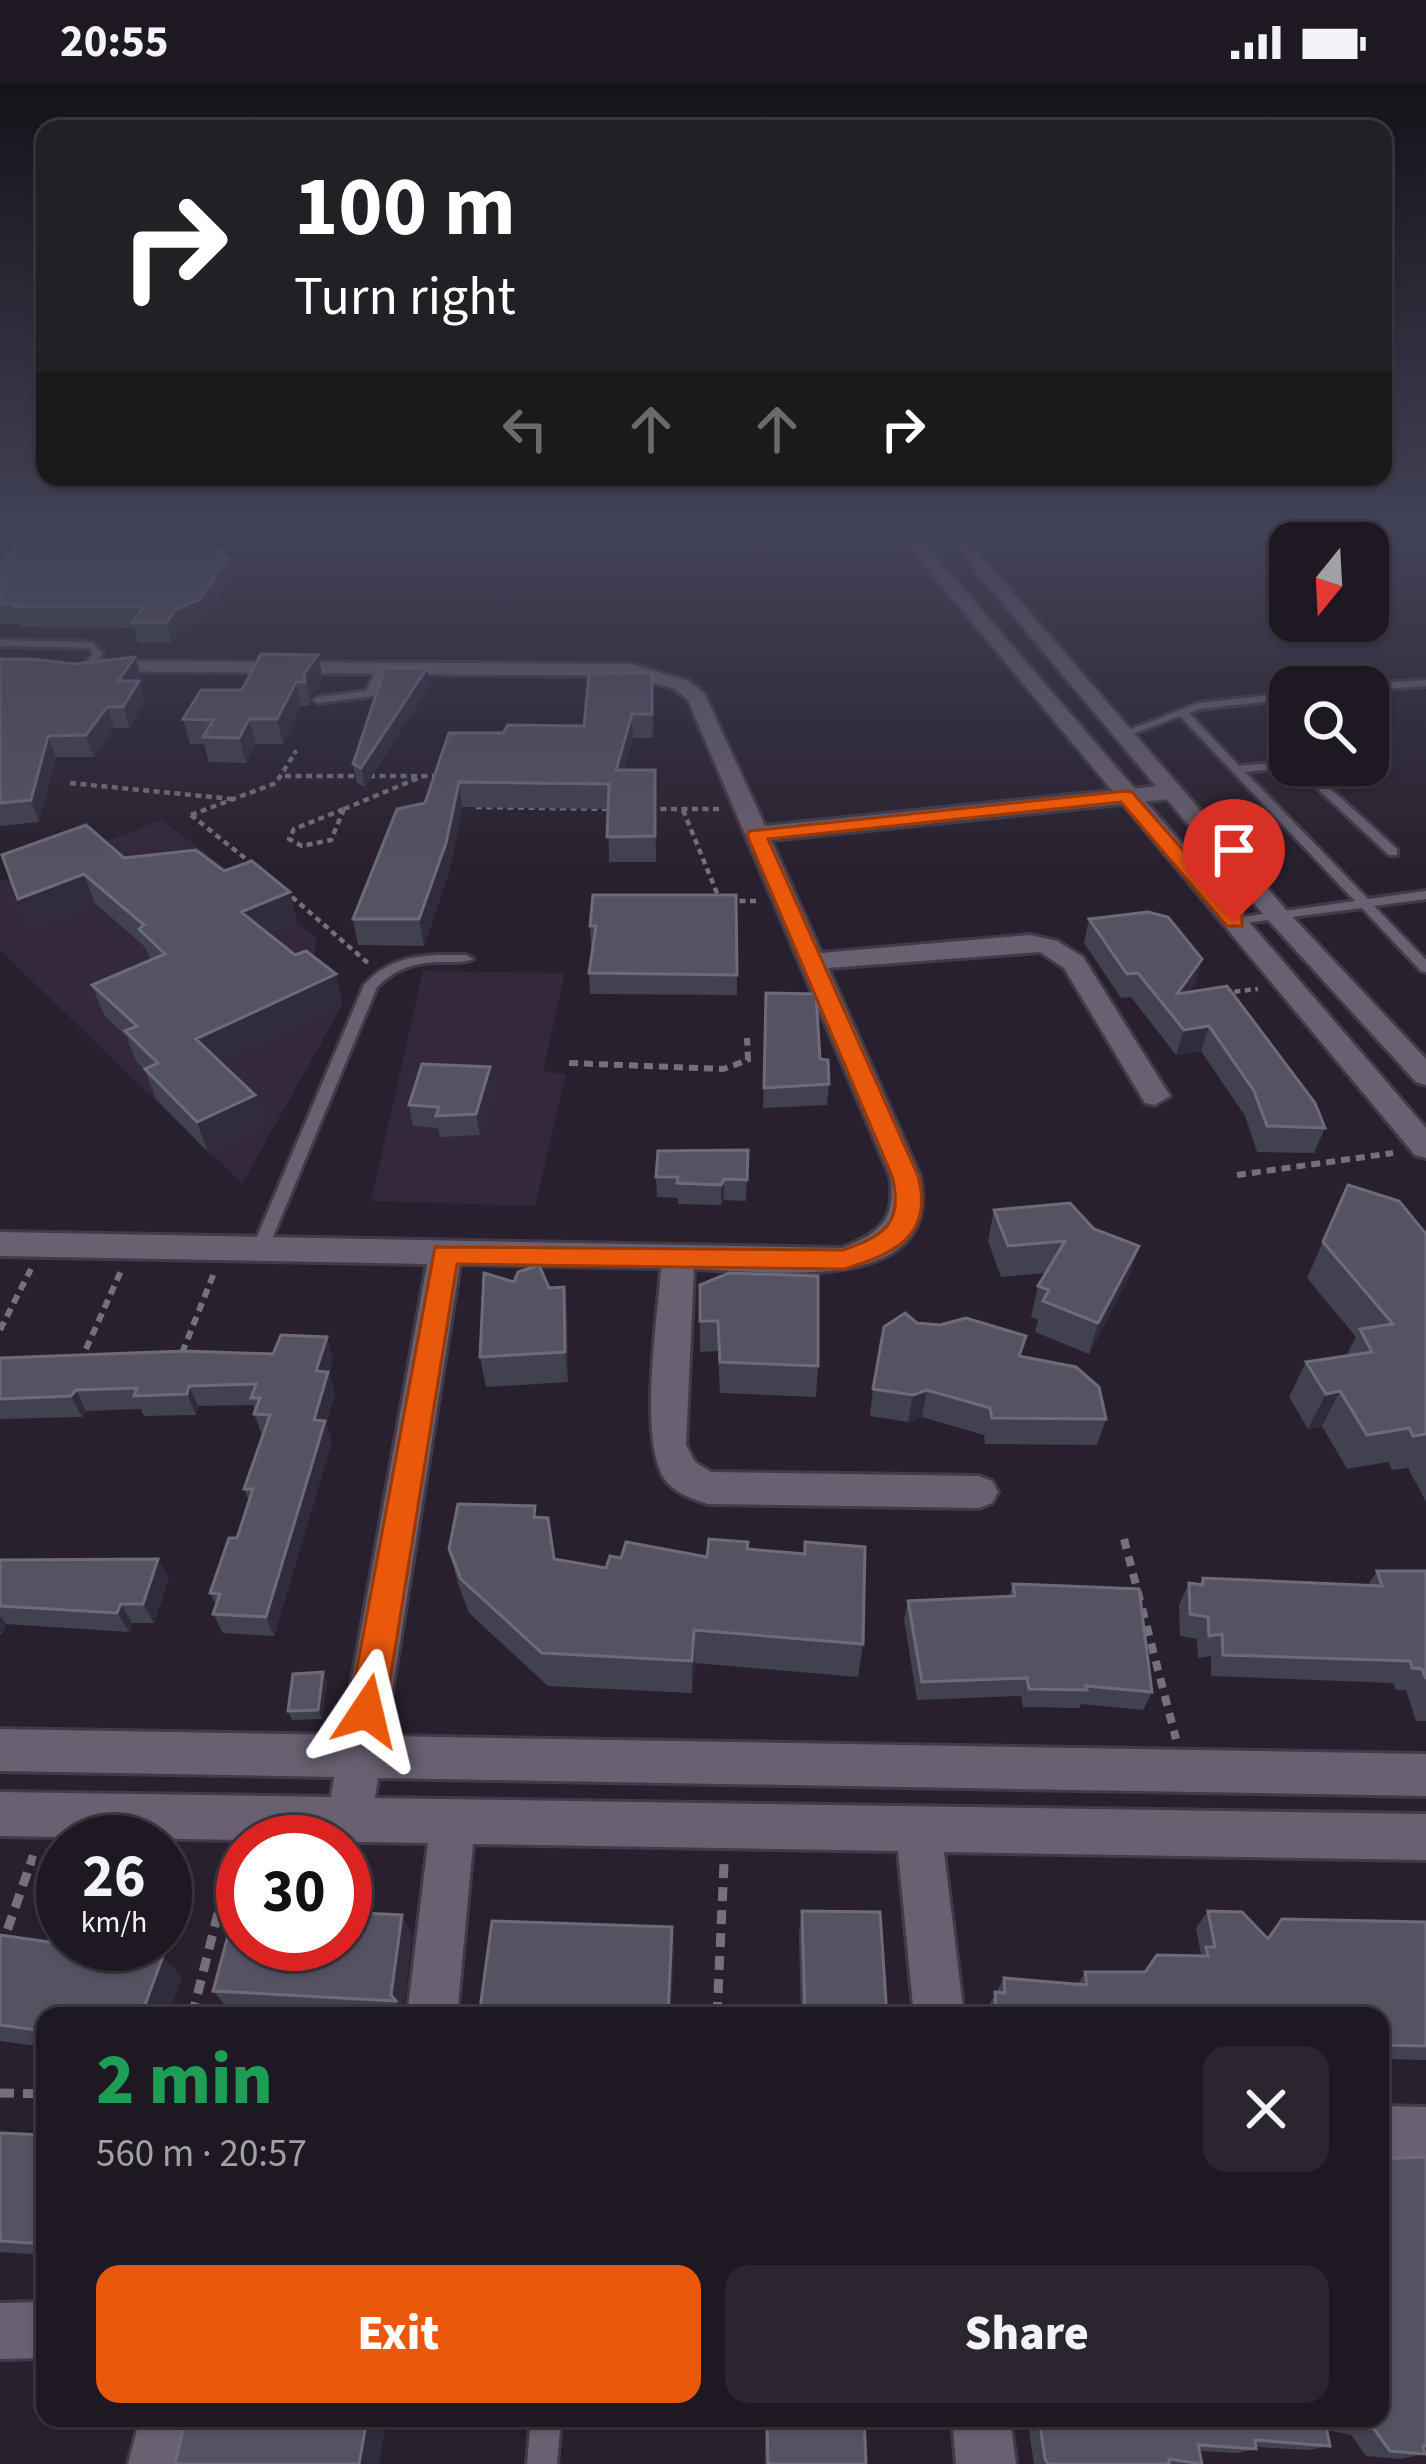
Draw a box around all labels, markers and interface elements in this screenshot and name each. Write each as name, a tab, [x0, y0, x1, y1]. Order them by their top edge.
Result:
text: 20:55	[60, 10, 169, 74]
text: 100 m	[294, 148, 516, 268]
icon: right	[96, 168, 252, 324]
text: Turn right	[294, 259, 516, 336]
icon: left	[492, 396, 558, 462]
icon: ahead	[618, 396, 684, 462]
icon: ahead	[744, 396, 810, 462]
icon: right	[870, 396, 936, 462]
north arrow	[1269, 522, 1389, 642]
map controls	[1269, 522, 1389, 786]
button: search	[1269, 666, 1389, 786]
pin	[1183, 799, 1285, 922]
icon: arrive	[1201, 817, 1267, 883]
position arrow	[304, 1648, 430, 1774]
speed limit sign: 30	[216, 1815, 372, 1971]
text: 26	[82, 1835, 146, 1920]
text: km/h	[81, 1901, 147, 1944]
text: 2 min	[96, 2029, 273, 2132]
button: close	[1203, 2046, 1329, 2172]
text: 560 m · 20:57	[96, 2126, 307, 2182]
button: Exit	[96, 2265, 701, 2403]
button: Share	[725, 2265, 1329, 2403]

